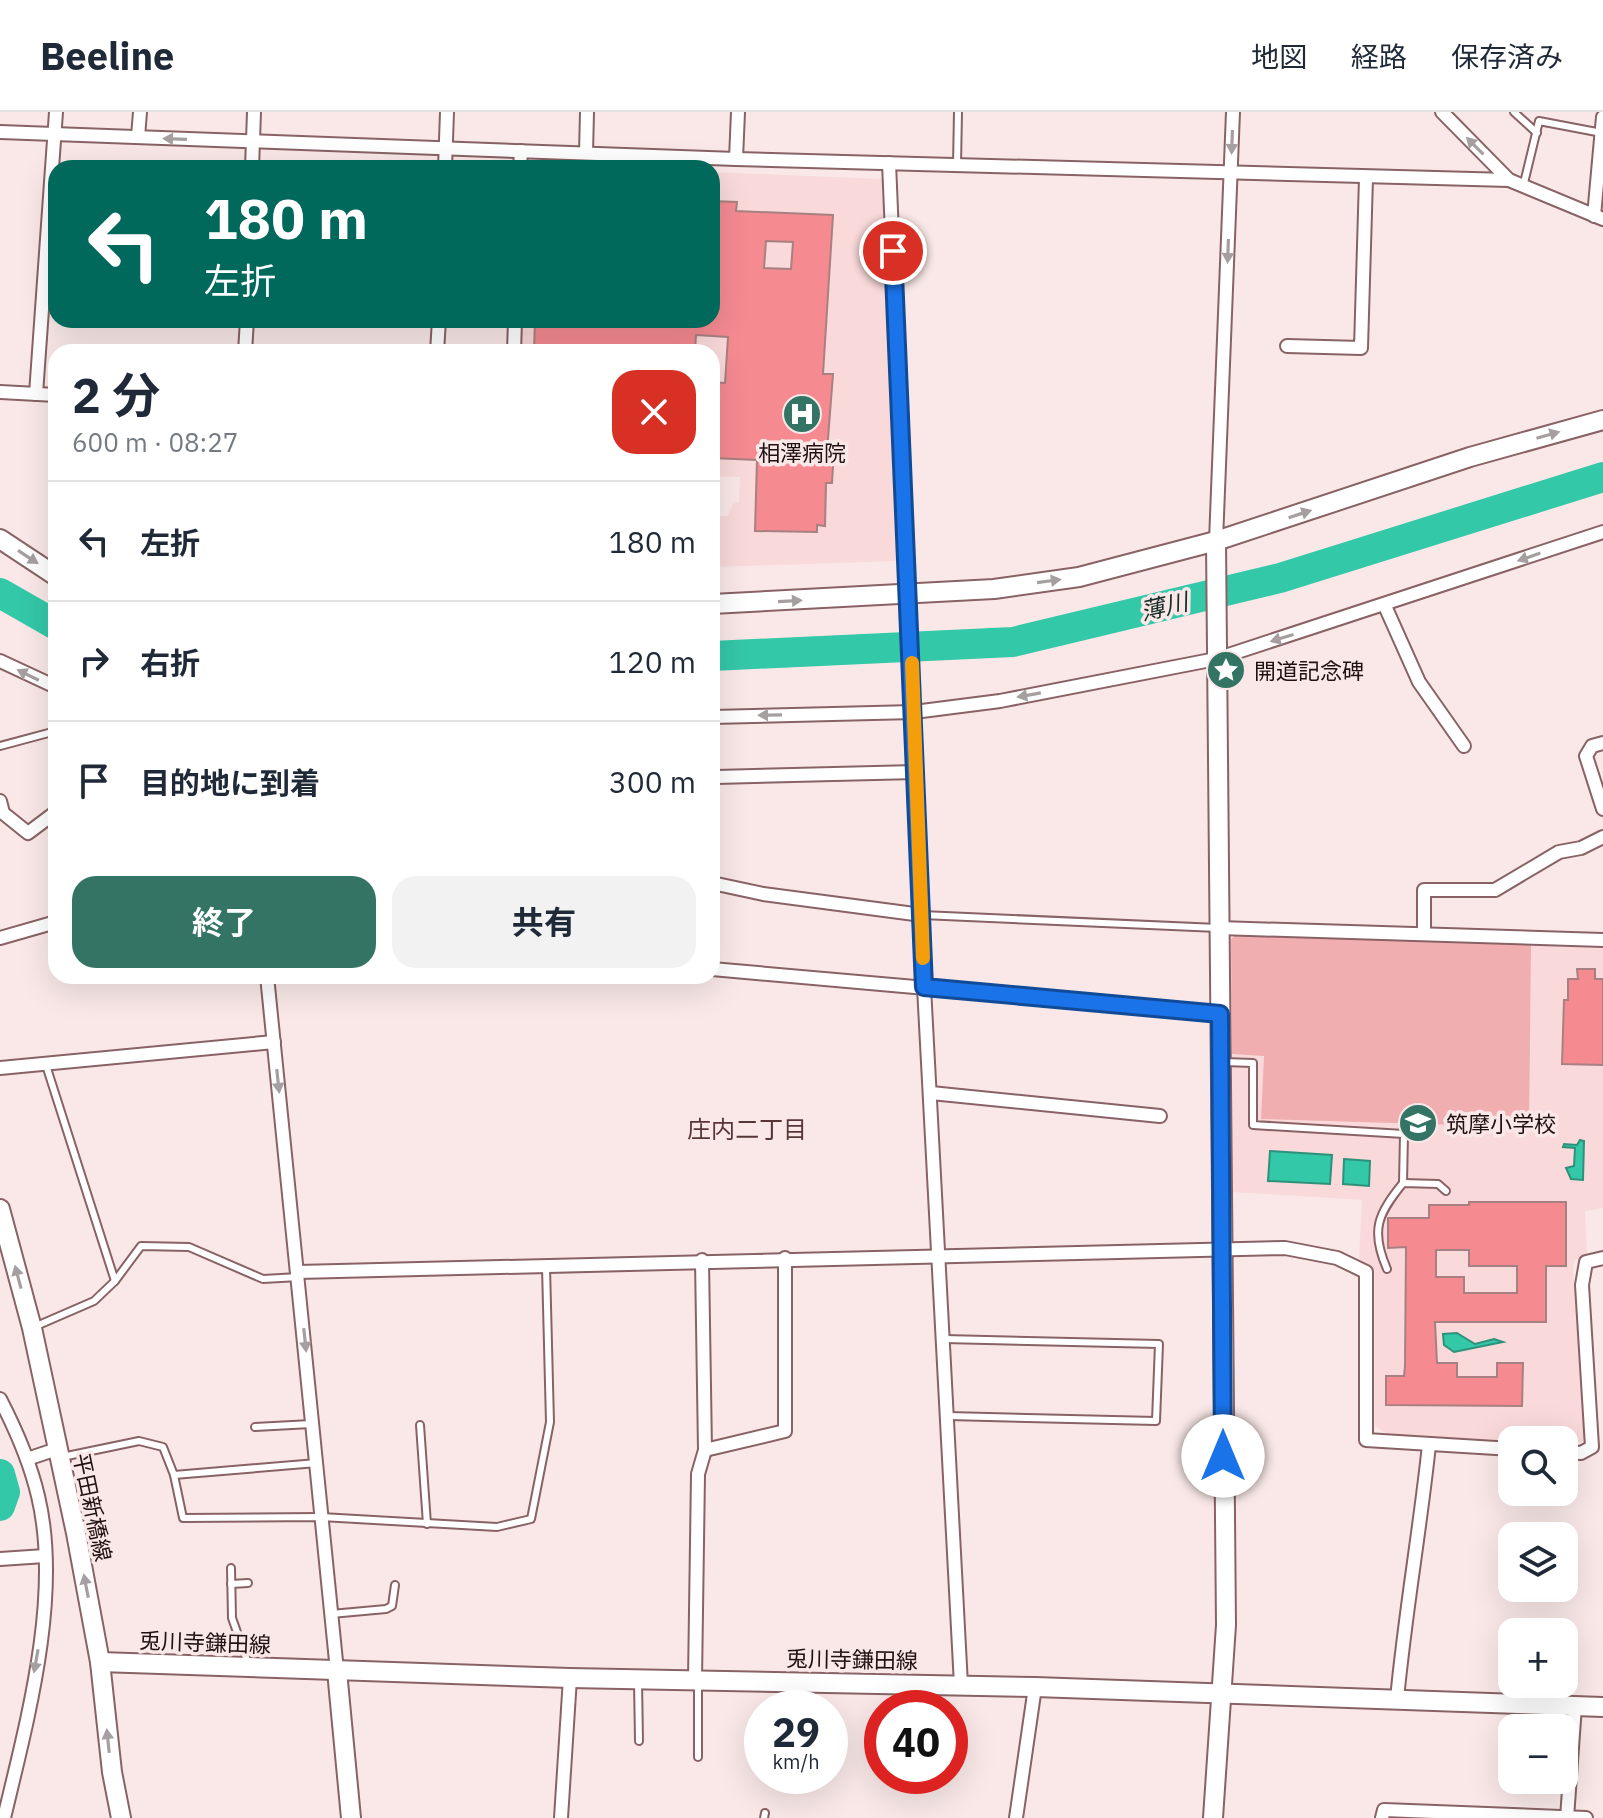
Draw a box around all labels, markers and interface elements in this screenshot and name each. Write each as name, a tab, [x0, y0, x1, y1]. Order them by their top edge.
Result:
text: Beeline	[40, 31, 174, 80]
text: 地図	[1251, 38, 1307, 75]
text: 経路	[1351, 38, 1407, 75]
text: 保存済み	[1451, 38, 1563, 75]
one-way arrow	[1226, 130, 1239, 155]
one-way arrow	[162, 132, 187, 145]
one-way arrow	[1467, 137, 1485, 156]
text: 180 m	[204, 182, 368, 254]
icon: left	[72, 192, 176, 296]
pin	[859, 217, 927, 285]
icon: arrive	[871, 229, 915, 273]
one-way arrow	[1221, 239, 1234, 264]
text: 左折	[204, 257, 276, 304]
text: 2 分	[72, 364, 160, 426]
button: close	[612, 370, 696, 454]
hospital icon: 相澤病院	[781, 393, 823, 435]
text: 600 m · 08:27	[72, 425, 238, 459]
one-way arrow	[1536, 428, 1560, 441]
place label: 相澤病院	[758, 438, 846, 467]
one-way arrow	[1288, 507, 1312, 519]
icon: left	[72, 519, 116, 563]
text: 180 m	[609, 522, 696, 561]
text: 左折	[140, 523, 200, 562]
one-way arrow	[17, 550, 39, 564]
one-way arrow	[1517, 552, 1541, 564]
one-way arrow	[1037, 574, 1062, 587]
water label: 薄川	[1137, 584, 1194, 627]
one-way arrow	[778, 594, 803, 607]
one-way arrow	[1270, 632, 1294, 645]
icon: right	[72, 639, 116, 683]
text: 120 m	[609, 642, 696, 681]
text: 右折	[140, 643, 200, 682]
place icon: 開道記念碑	[1205, 649, 1247, 691]
place label: 開道記念碑	[1254, 656, 1364, 685]
one-way arrow	[16, 668, 39, 682]
one-way arrow	[1016, 690, 1041, 702]
one-way arrow	[757, 709, 782, 722]
icon: arrive	[72, 759, 116, 803]
text: 300 m	[609, 762, 696, 801]
text: 目的地に到着	[140, 763, 320, 802]
button: 終了	[72, 876, 376, 968]
button: 共有	[392, 876, 696, 968]
one-way arrow	[271, 1069, 284, 1094]
school or university icon: 筑摩小学校	[1397, 1102, 1439, 1144]
place label: 筑摩小学校	[1446, 1109, 1556, 1138]
district label: 庄内二丁目	[687, 1113, 807, 1145]
one-way arrow	[12, 1265, 24, 1290]
one-way arrow	[298, 1328, 311, 1353]
position arrow	[1181, 1414, 1265, 1498]
map controls	[1498, 1426, 1578, 1794]
button: search	[1498, 1426, 1578, 1506]
street label: 平田新橋線	[67, 1450, 119, 1564]
button: layers	[1498, 1522, 1578, 1602]
one-way arrow	[79, 1573, 91, 1598]
button: +	[1498, 1618, 1578, 1698]
street label: 兎川寺鎌田線	[139, 1625, 271, 1659]
street label: 兎川寺鎌田線	[786, 1643, 918, 1675]
one-way arrow	[29, 1649, 42, 1674]
speed limit sign: 40	[864, 1690, 968, 1794]
text: 29	[772, 1706, 820, 1758]
button: −	[1498, 1714, 1578, 1794]
one-way arrow	[102, 1728, 115, 1753]
text: km/h	[772, 1748, 820, 1775]

